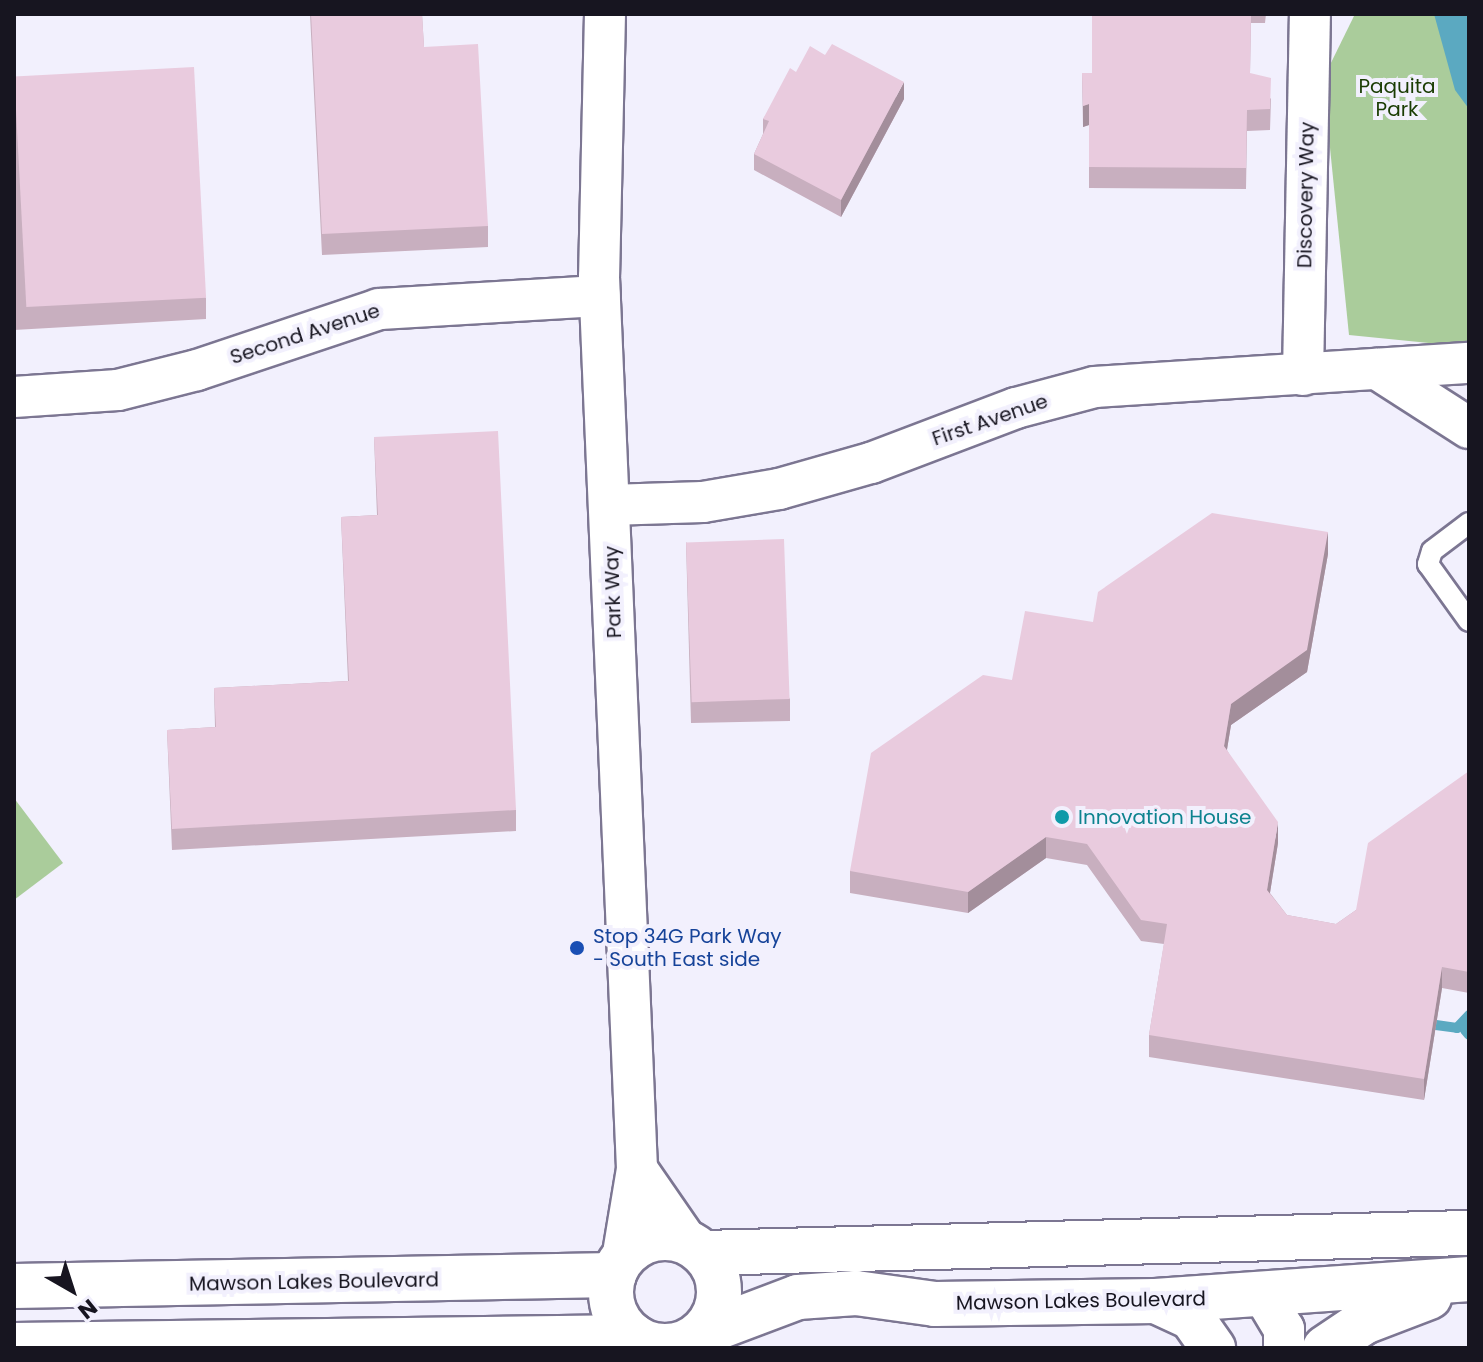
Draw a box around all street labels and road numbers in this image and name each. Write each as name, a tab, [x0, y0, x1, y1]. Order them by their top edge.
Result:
street label: Discovery Way	[1293, 122, 1319, 268]
street label: Second Avenue	[227, 299, 383, 369]
street label: First Avenue	[929, 389, 1051, 451]
street label: Park Way	[599, 545, 627, 639]
street label: Mawson Lakes Boulevard	[189, 1268, 439, 1296]
street label: Mawson Lakes Boulevard	[956, 1287, 1206, 1315]

